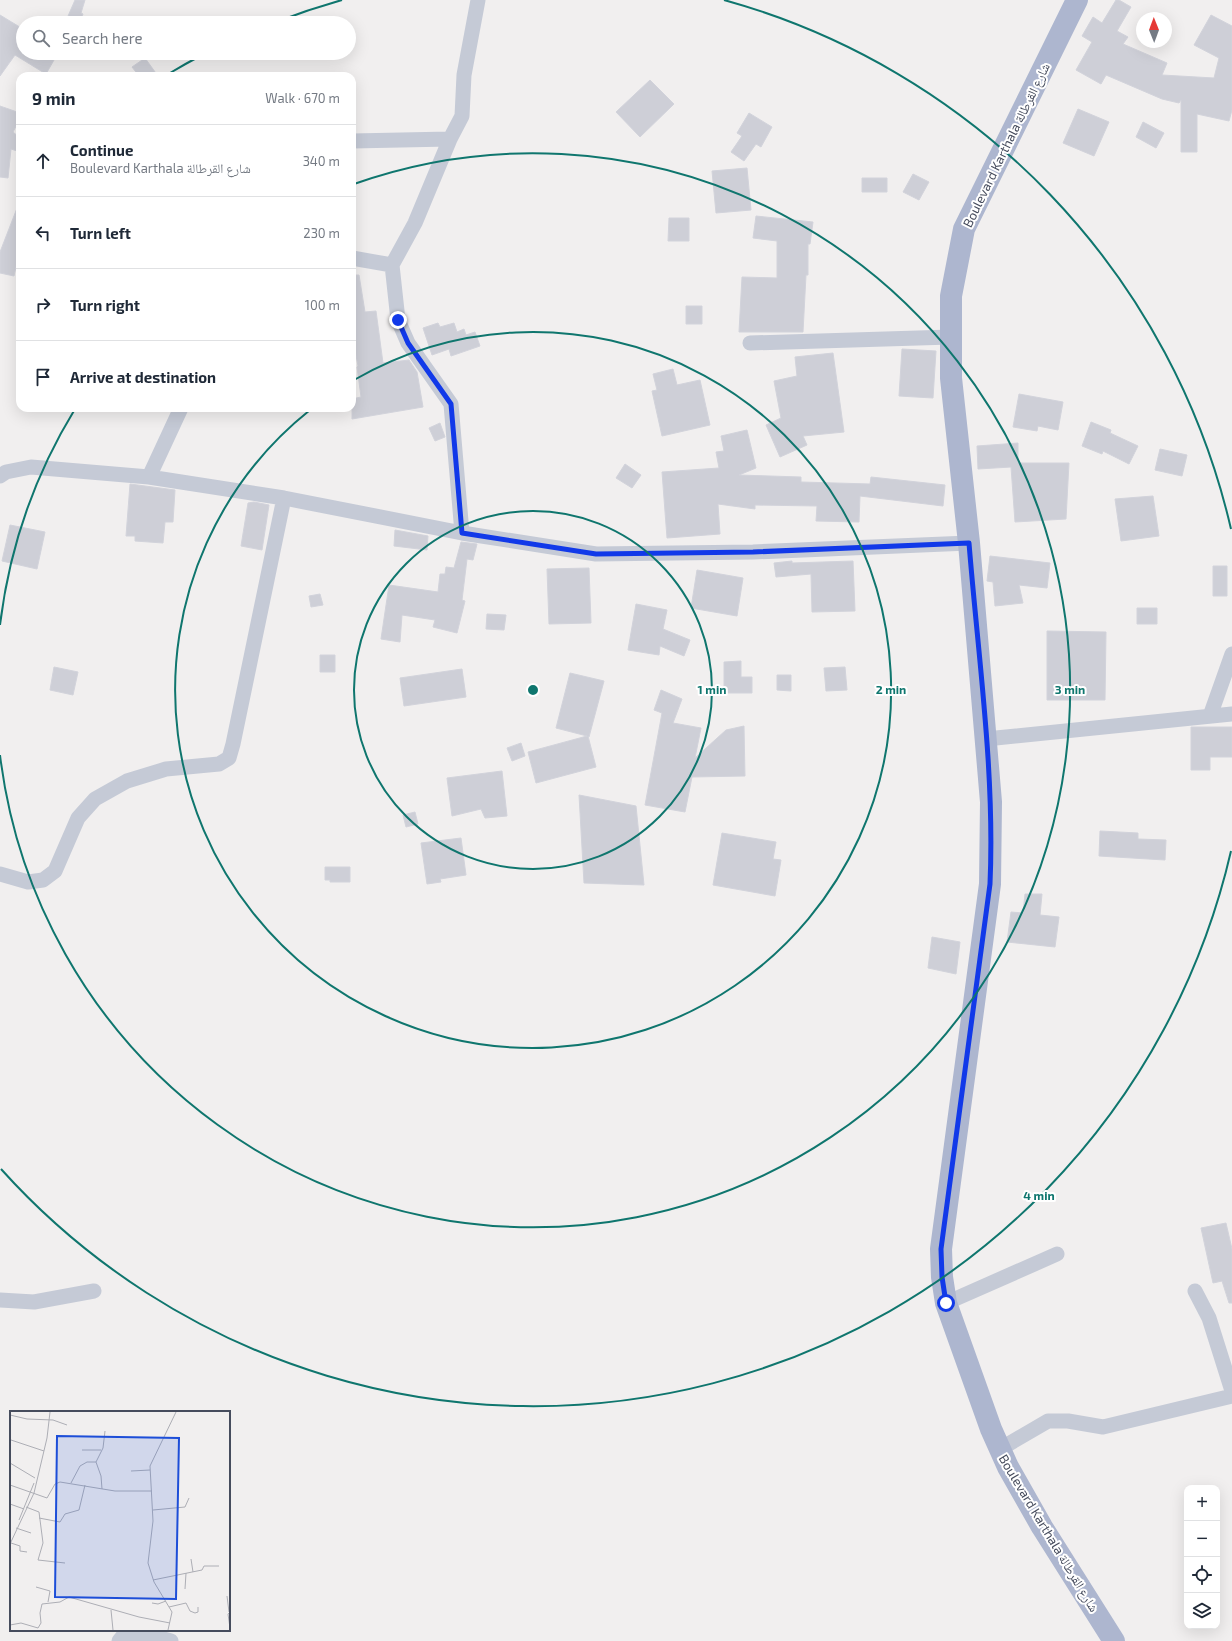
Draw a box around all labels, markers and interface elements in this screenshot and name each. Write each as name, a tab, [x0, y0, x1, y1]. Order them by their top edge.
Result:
north arrow	[1136, 12, 1172, 48]
search box	[16, 16, 356, 60]
icon: search	[30, 27, 52, 49]
text: Search here	[62, 29, 143, 47]
street label: Boulevard Karthala شارع القرطالة	[959, 60, 1055, 231]
text: 9 min	[32, 88, 76, 108]
text: Walk · 670 m	[265, 90, 340, 106]
text: Continue	[70, 141, 133, 159]
icon: ahead	[32, 150, 54, 172]
text: 340 m	[303, 153, 340, 169]
text: Boulevard Karthala شارع القرطالة	[70, 160, 251, 176]
icon: left	[32, 222, 54, 244]
text: Turn left	[70, 224, 131, 242]
text: 230 m	[303, 225, 340, 241]
icon: right	[32, 294, 54, 316]
text: Turn right	[70, 296, 140, 314]
text: 100 m	[305, 297, 340, 313]
route end	[389, 311, 407, 329]
icon: arrive	[32, 366, 54, 388]
text: Arrive at destination	[70, 368, 216, 386]
text: 1 min	[698, 682, 726, 696]
text: 2 min	[876, 682, 906, 696]
text: 3 min	[1055, 682, 1085, 696]
centre of rings	[526, 683, 540, 697]
text: 4 min	[1023, 1188, 1055, 1202]
route start	[937, 1294, 955, 1312]
inset map	[10, 1411, 230, 1631]
street label: Boulevard Karthala شارع القرطالة	[994, 1451, 1102, 1616]
map controls	[1184, 1485, 1220, 1629]
button: +	[1184, 1485, 1220, 1521]
button: −	[1184, 1521, 1220, 1557]
button: locate	[1184, 1557, 1220, 1593]
button: layers	[1184, 1593, 1220, 1629]

